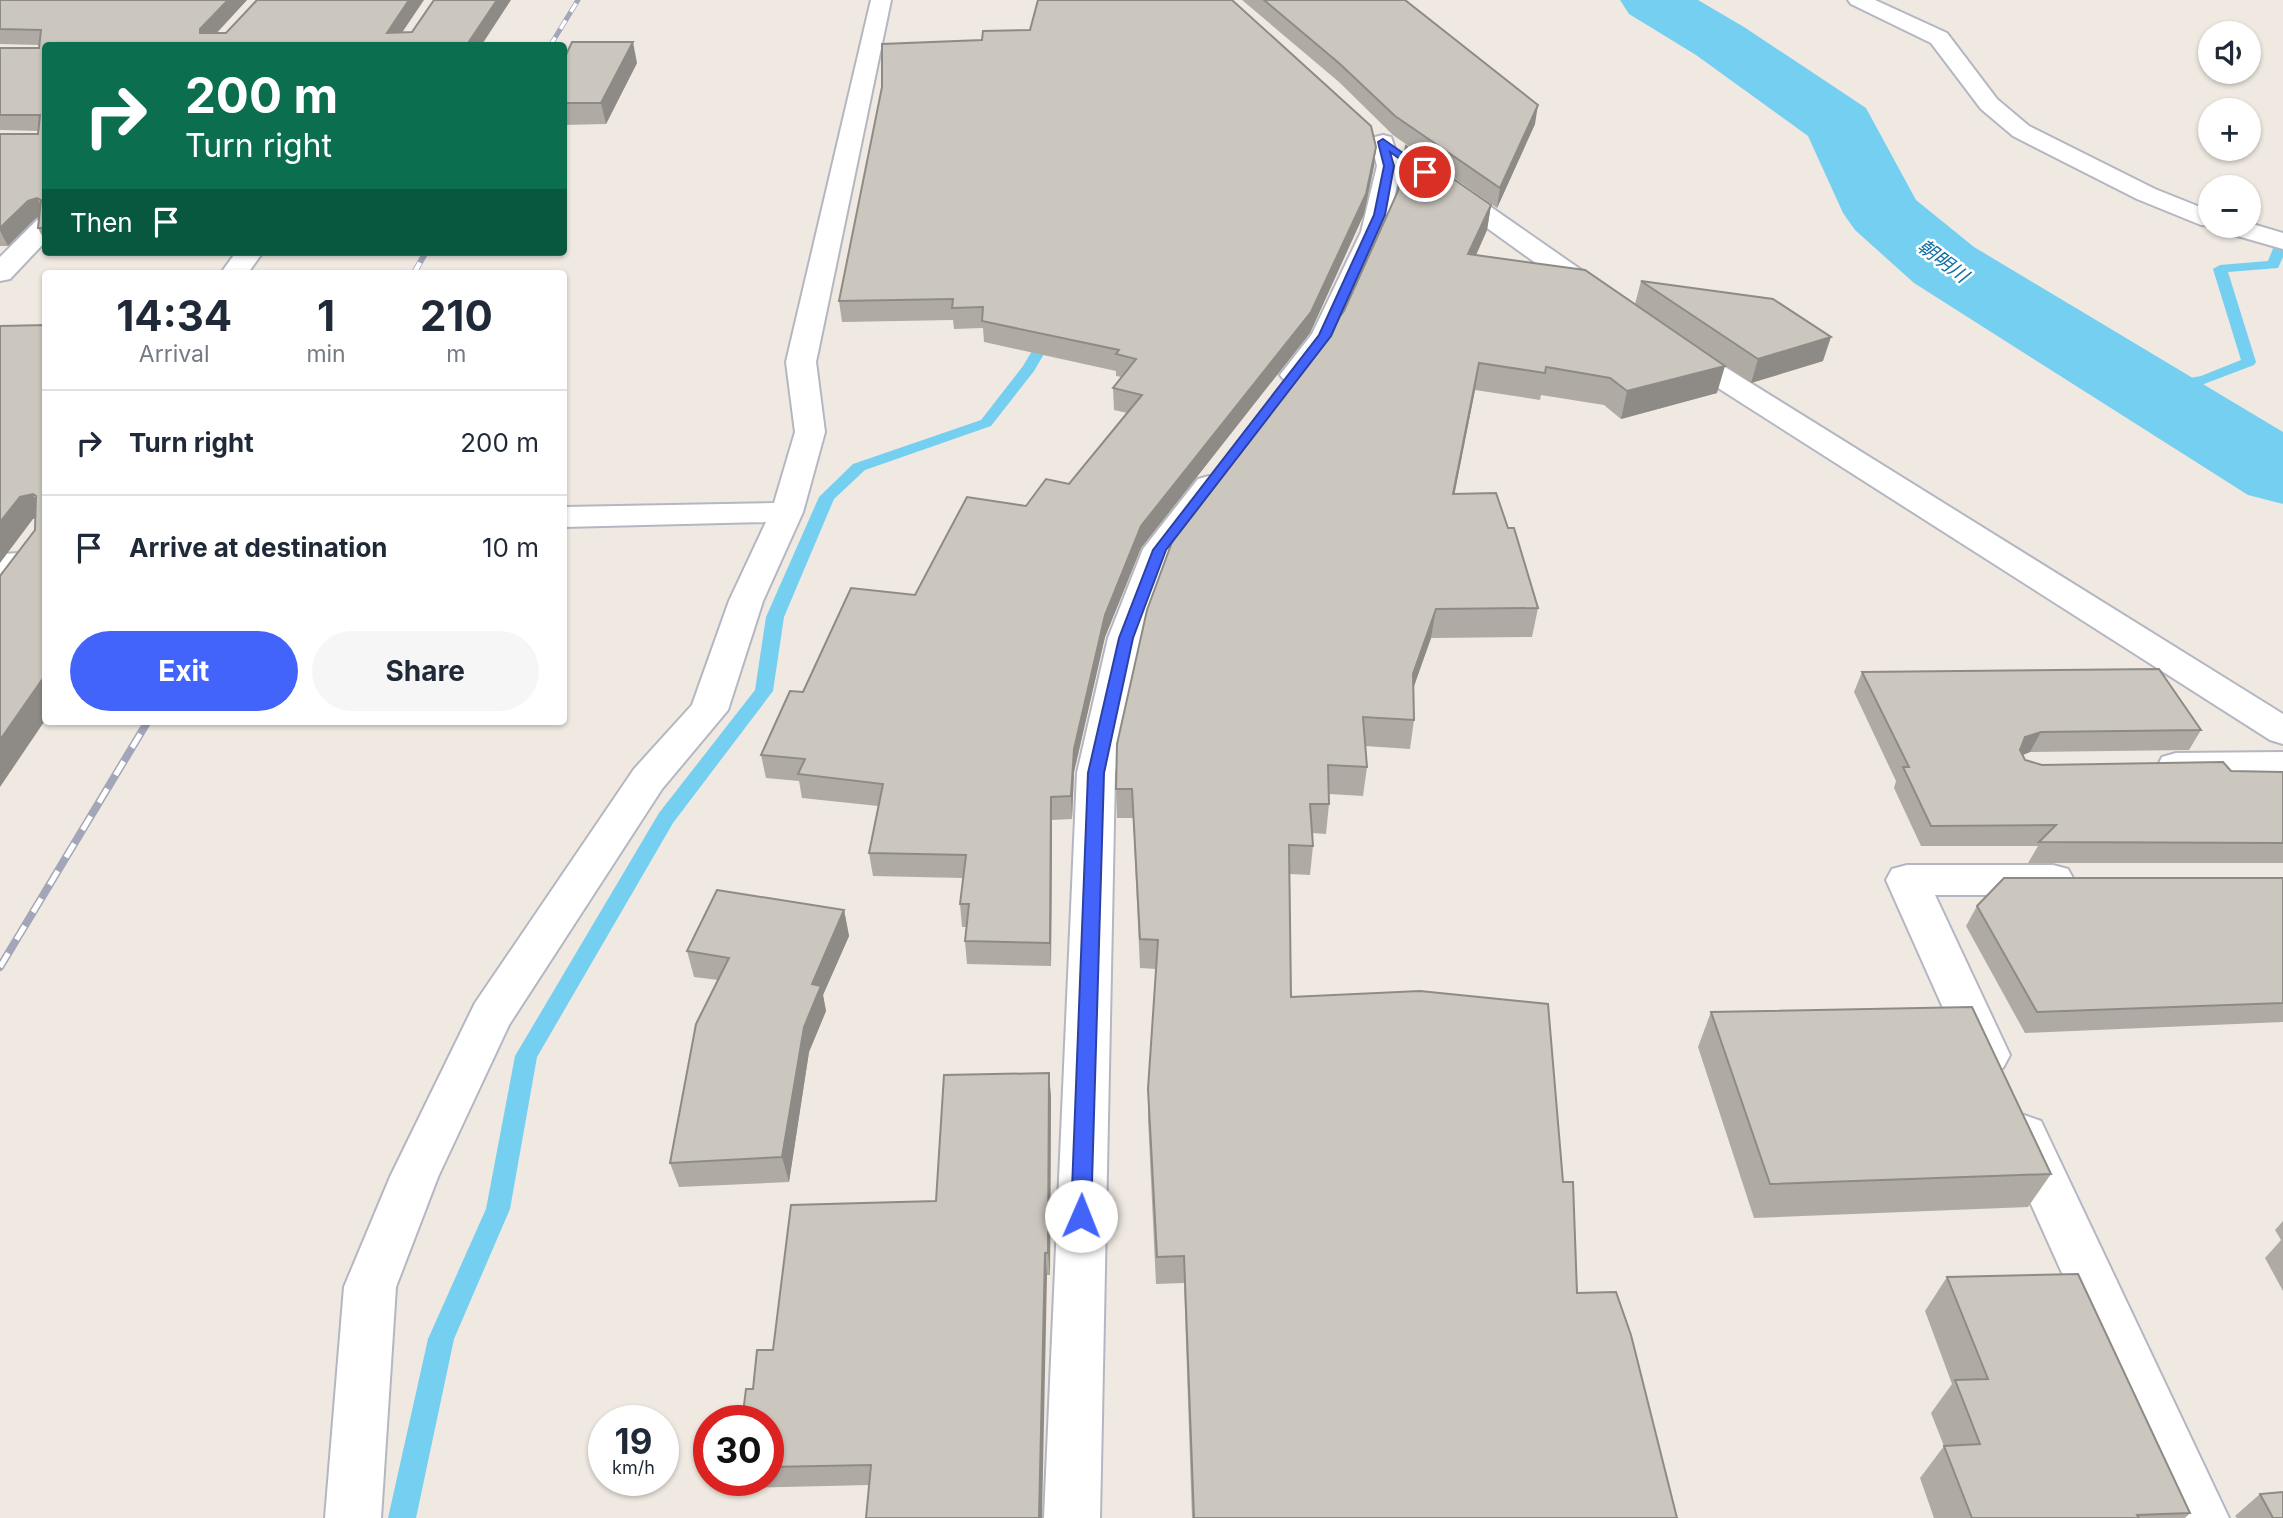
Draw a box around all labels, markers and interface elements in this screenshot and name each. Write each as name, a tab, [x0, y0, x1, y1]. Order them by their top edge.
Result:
map controls	[2198, 21, 2261, 238]
button: sound	[2198, 21, 2261, 84]
text: 200 m	[185, 66, 338, 125]
icon: right	[70, 70, 161, 161]
button: +	[2198, 98, 2261, 161]
text: Turn right	[185, 126, 332, 165]
pin	[1395, 142, 1455, 202]
icon: arrive	[1406, 153, 1444, 191]
button: −	[2198, 175, 2261, 238]
icon: arrive	[147, 203, 185, 241]
text: Then	[70, 207, 133, 238]
water label: 朝明川	[1913, 235, 1974, 289]
text: 14:34	[116, 290, 232, 341]
text: 1	[317, 290, 335, 341]
text: 210	[420, 290, 493, 341]
text: Arrival	[139, 340, 210, 368]
text: min	[306, 340, 346, 368]
text: m	[446, 340, 466, 368]
icon: right	[70, 424, 108, 462]
text: Turn right	[129, 427, 254, 458]
text: 200 m	[460, 427, 539, 458]
icon: arrive	[70, 529, 108, 567]
text: Arrive at destination	[129, 532, 388, 563]
text: 10 m	[482, 532, 539, 563]
button: Exit	[70, 631, 298, 711]
button: Share	[312, 631, 539, 711]
position arrow	[1044, 1179, 1118, 1253]
speed limit sign: 30	[693, 1405, 784, 1496]
text: 19	[615, 1420, 652, 1462]
text: km/h	[612, 1457, 655, 1478]

